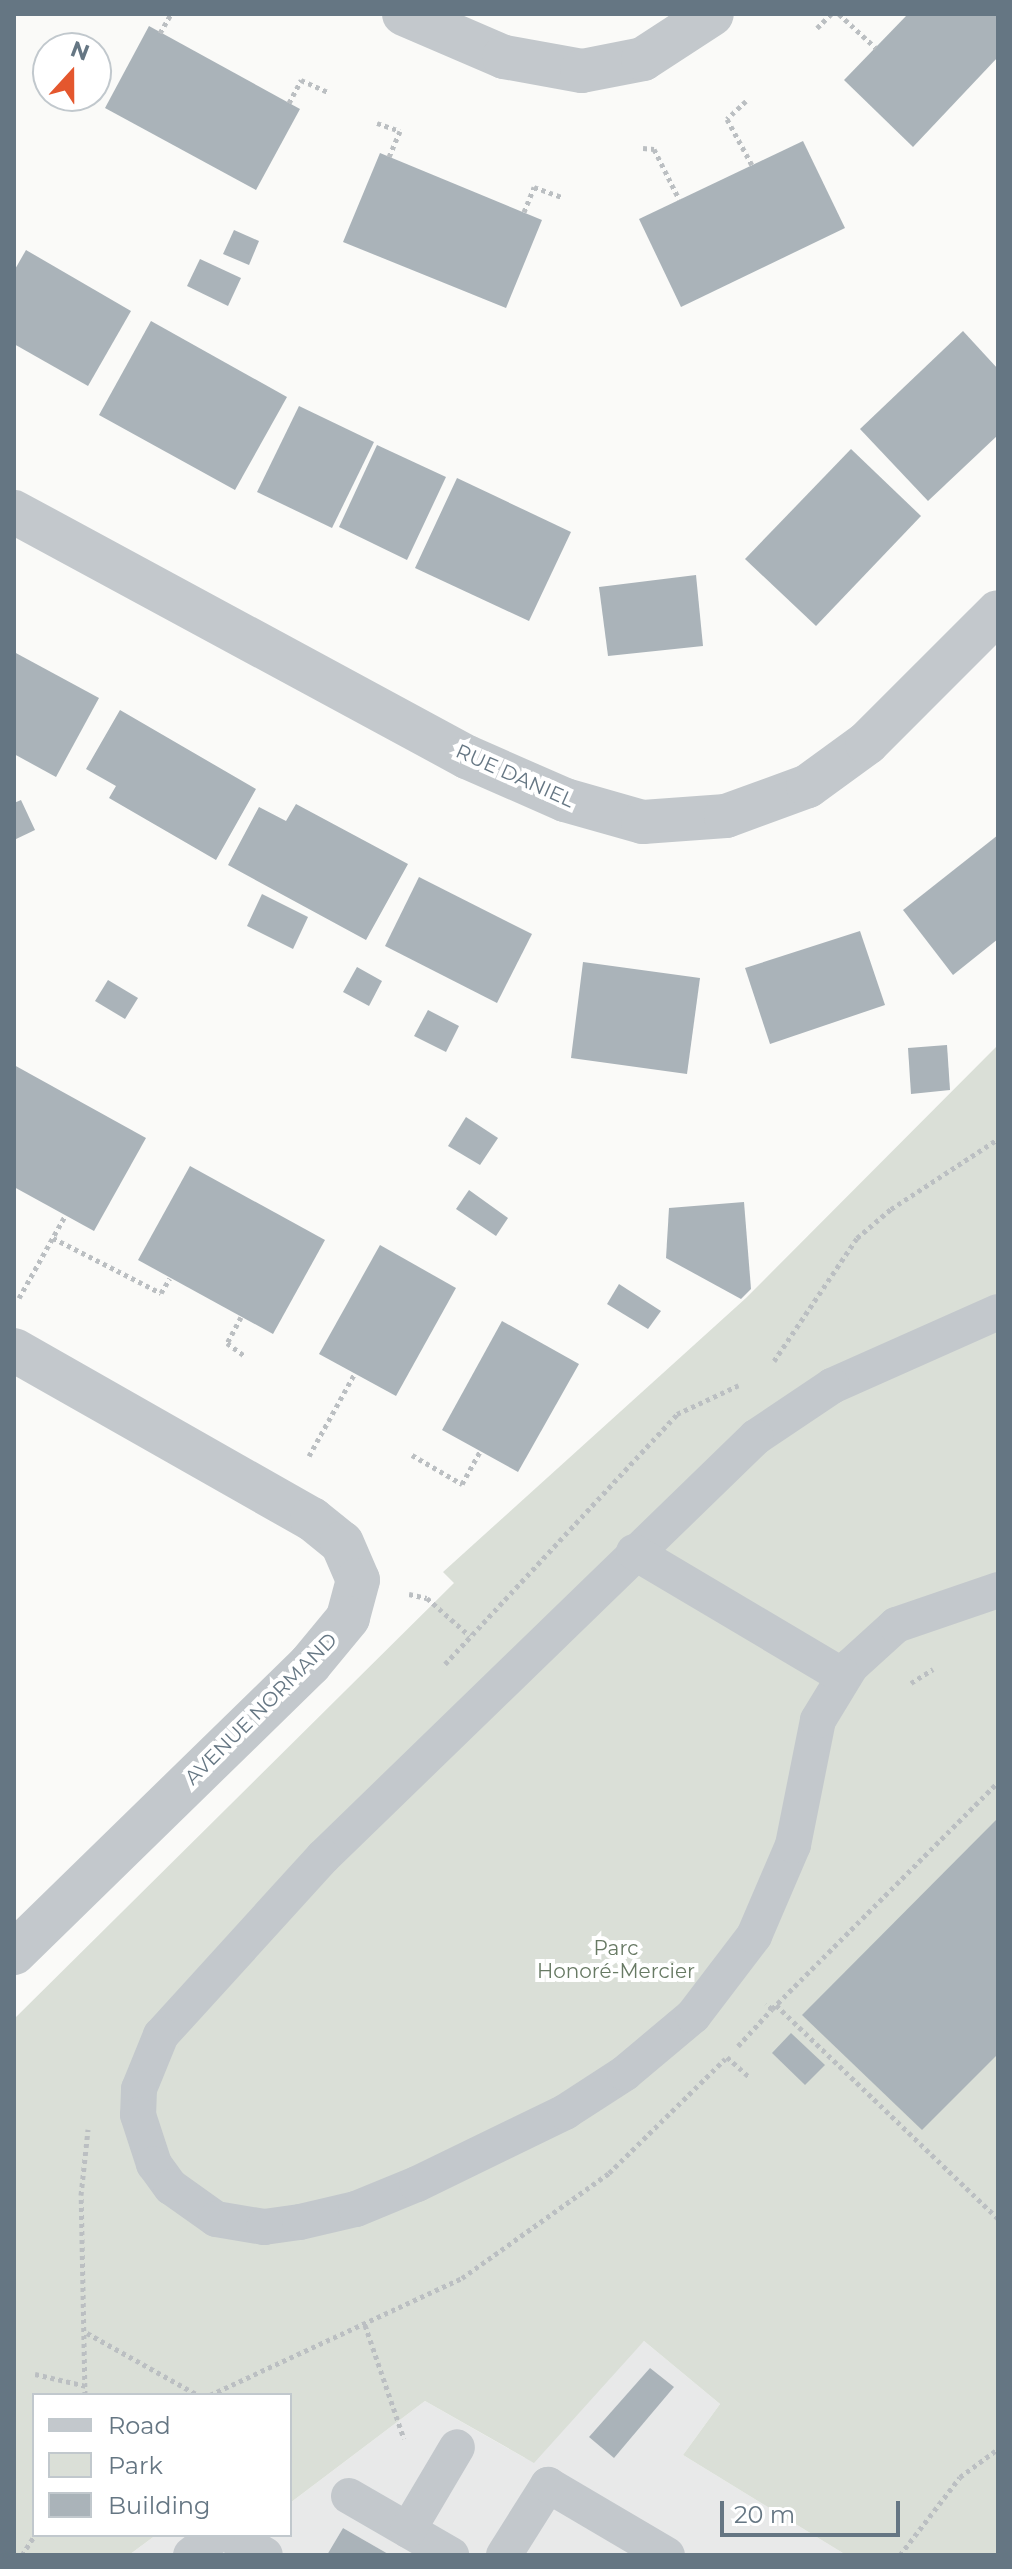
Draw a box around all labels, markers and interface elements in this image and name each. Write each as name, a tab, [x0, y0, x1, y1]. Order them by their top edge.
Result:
north arrow	[32, 32, 112, 112]
text: N	[67, 35, 93, 67]
street label: RUE DANIEL	[452, 739, 578, 813]
street label: AVENUE NORMAND	[180, 1628, 342, 1790]
park label: Parc Honoré-Mercier	[537, 1936, 695, 1983]
legend	[32, 2393, 292, 2537]
text: Road	[108, 2411, 171, 2440]
text: Park	[108, 2451, 163, 2480]
scale bar	[724, 2485, 904, 2535]
text: Building	[108, 2491, 211, 2520]
text: 20 m	[734, 2500, 795, 2529]

